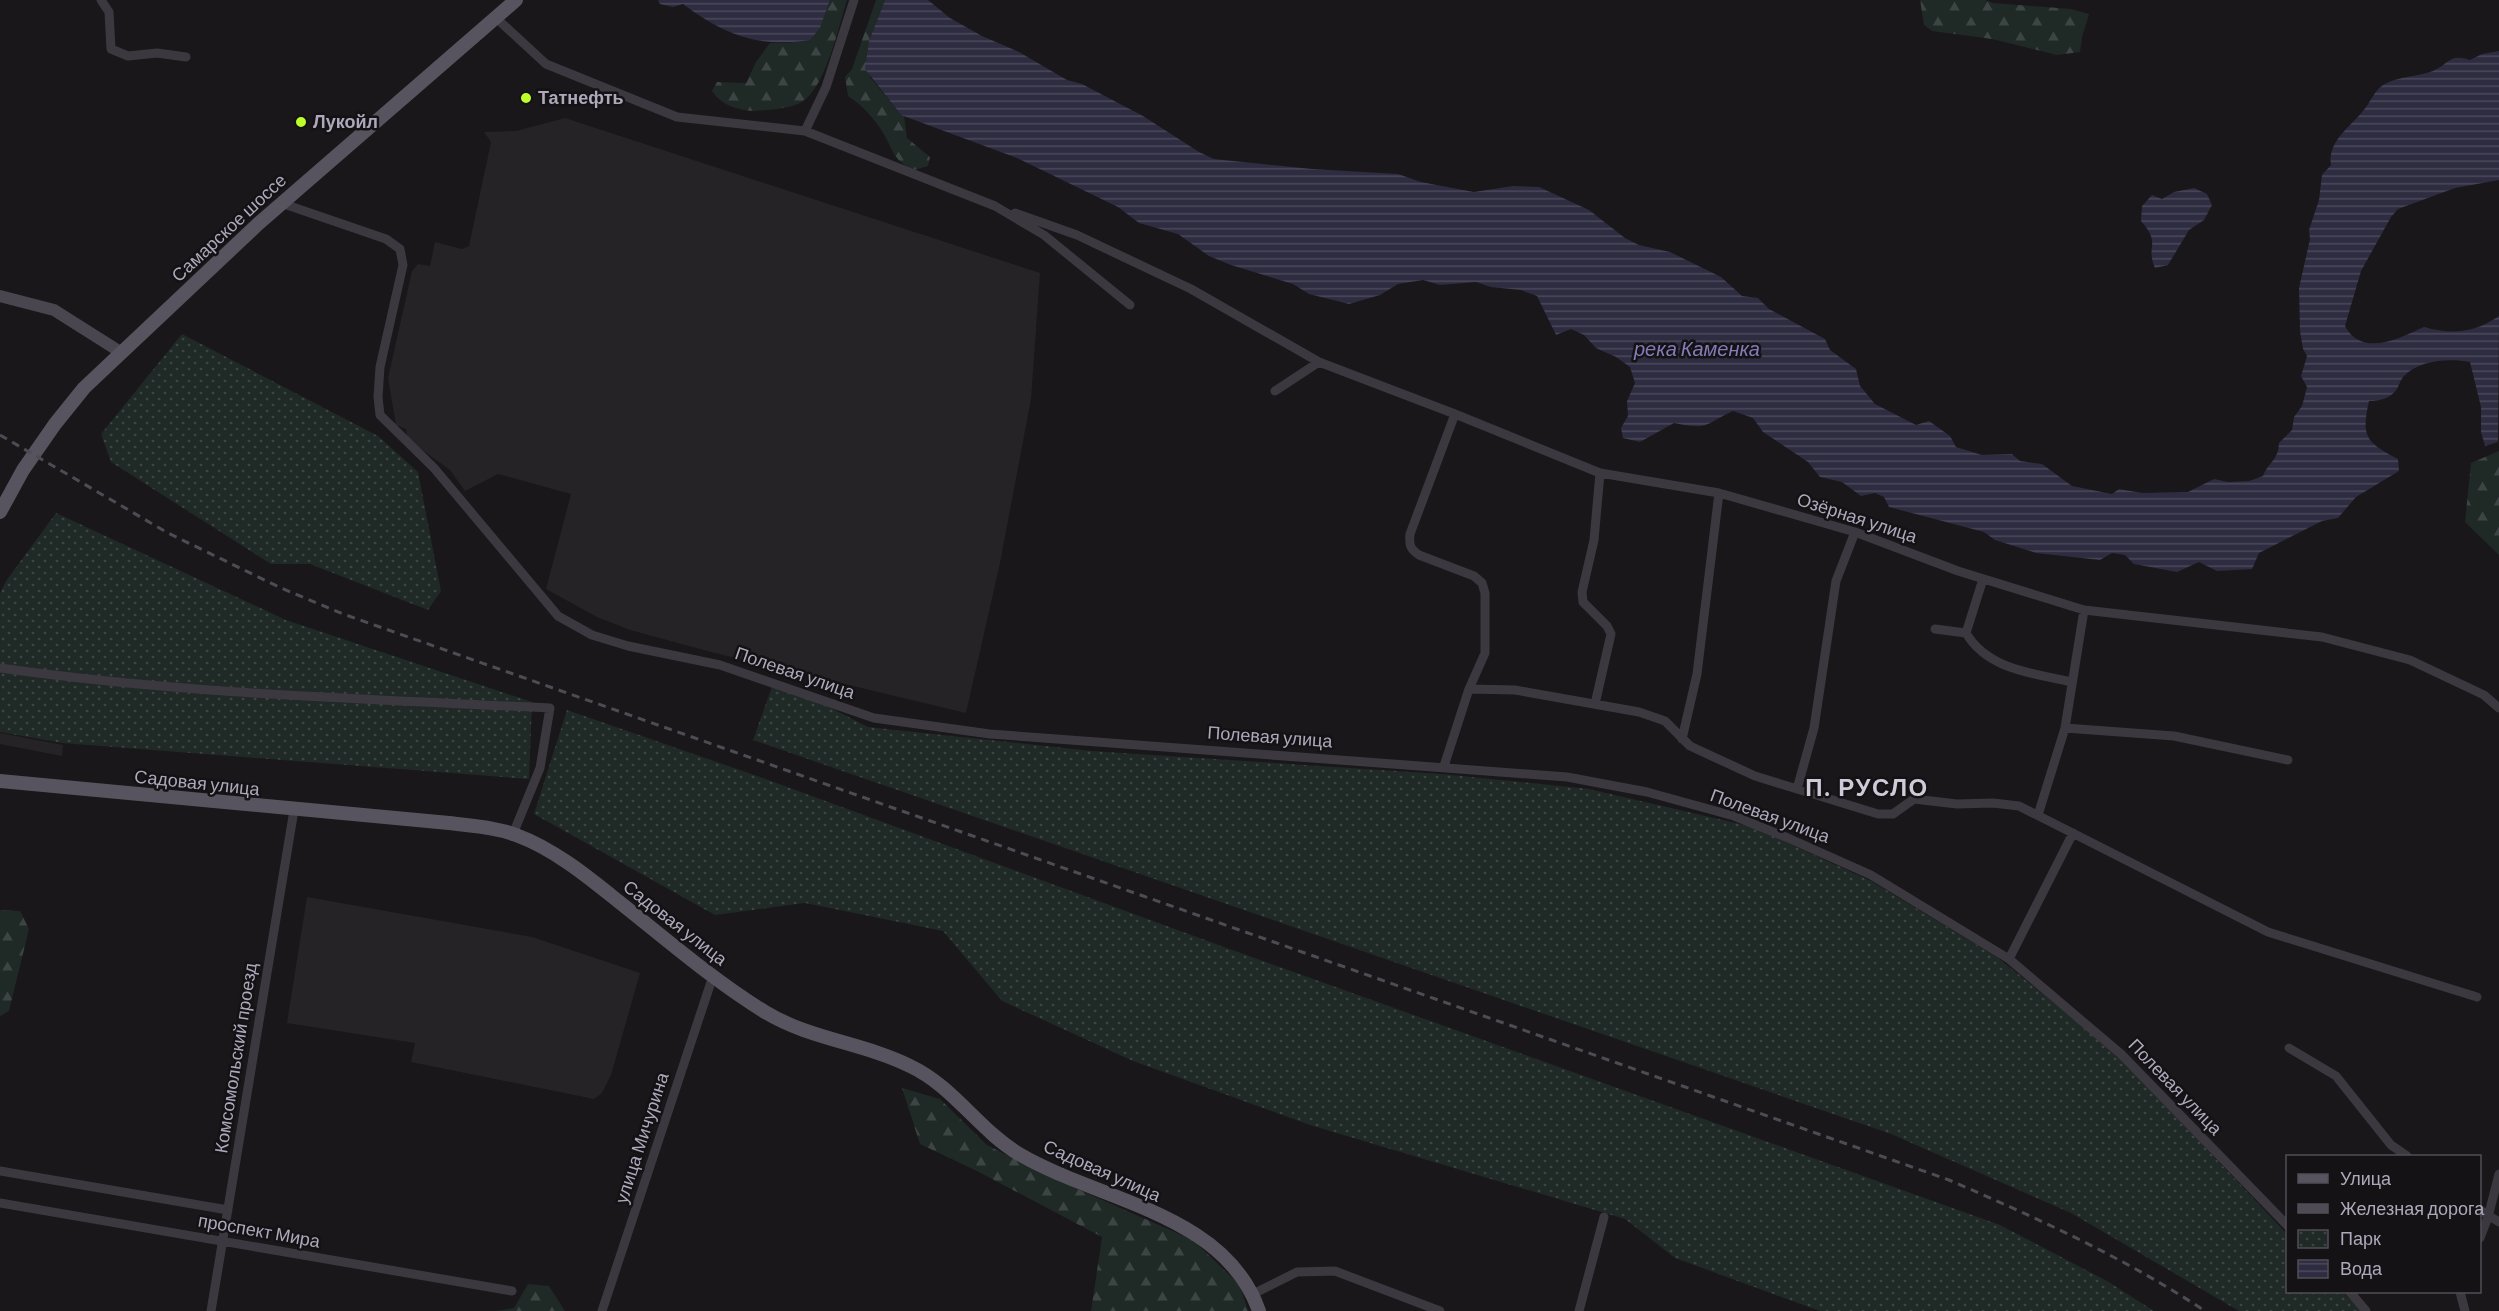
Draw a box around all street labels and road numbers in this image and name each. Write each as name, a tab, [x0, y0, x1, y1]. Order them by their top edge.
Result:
street label: Самарское шоссе	[166, 168, 290, 286]
street label: Озёрная улица	[1794, 487, 1921, 547]
street label: Полевая улица	[733, 641, 859, 703]
street label: Полевая улица	[1207, 721, 1334, 751]
street label: Садовая улица	[133, 764, 262, 800]
street label: Полевая улица	[1708, 783, 1834, 847]
street label: Садовая улица	[619, 875, 733, 970]
street label: Комсомольский проезд	[209, 961, 261, 1155]
street label: Полевая улица	[2124, 1034, 2228, 1140]
street label: улица Мичурина	[610, 1069, 673, 1206]
street label: Садовая улица	[1040, 1134, 1165, 1206]
street label: проспект Мира	[196, 1208, 323, 1252]

